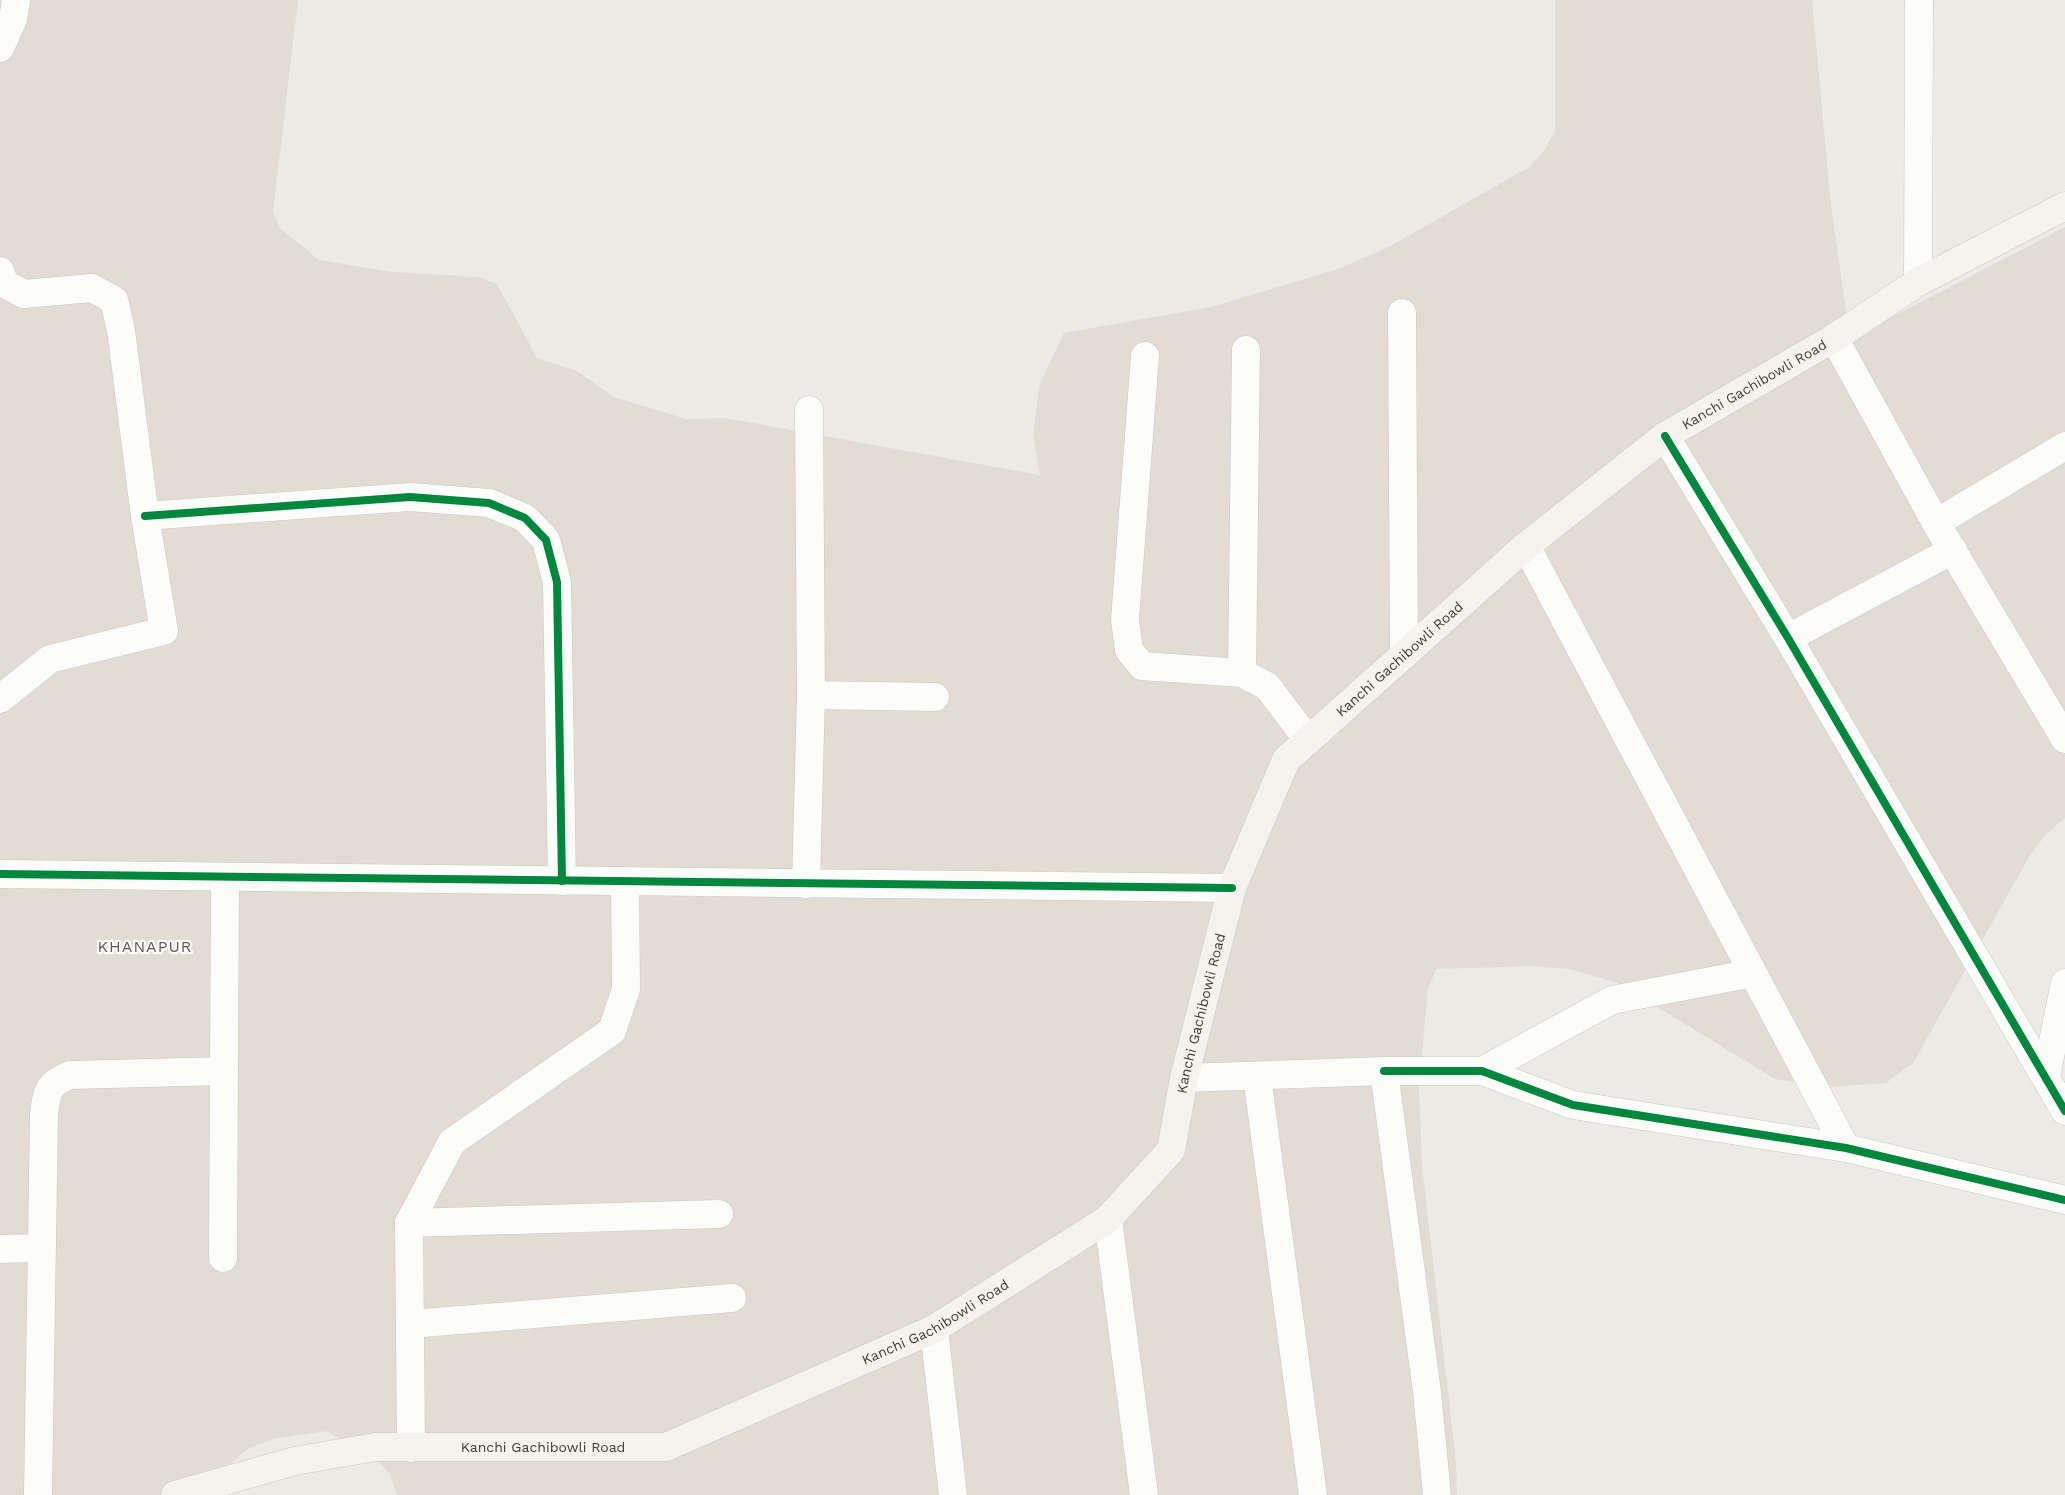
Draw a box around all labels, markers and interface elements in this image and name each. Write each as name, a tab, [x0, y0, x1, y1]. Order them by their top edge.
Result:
street label: Kanchi Gachibowli Road	[1679, 336, 1829, 433]
street label: Kanchi Gachibowli Road	[1333, 598, 1466, 720]
street label: Kanchi Gachibowli Road	[1173, 931, 1228, 1095]
district label: KHANAPUR	[98, 937, 192, 956]
street label: Kanchi Gachibowli Road	[859, 1276, 1011, 1368]
street label: Kanchi Gachibowli Road	[461, 1439, 625, 1455]

